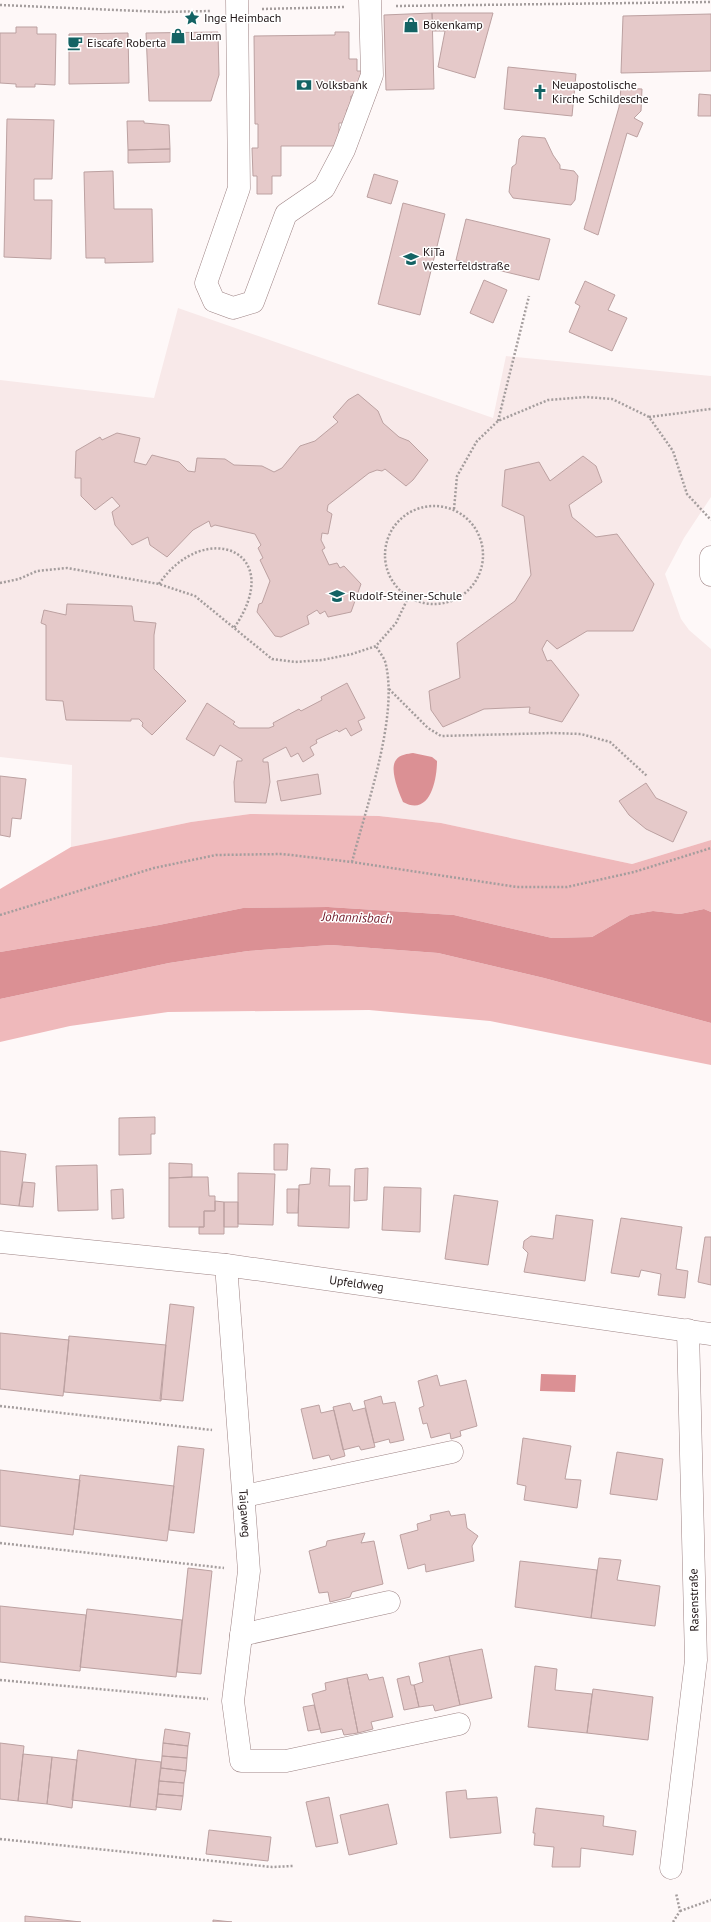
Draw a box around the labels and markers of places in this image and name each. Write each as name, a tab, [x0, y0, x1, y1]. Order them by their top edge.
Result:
place icon: Inge Heimbach	[183, 9, 201, 27]
place label: Inge Heimbach	[204, 10, 281, 25]
shop icon: Bökenkamp	[402, 16, 420, 34]
place label: Bökenkamp	[423, 17, 483, 32]
shop icon: Lamm	[169, 27, 187, 45]
place label: Lamm	[190, 28, 221, 43]
cafe icon: Eiscafe Roberta	[66, 34, 84, 52]
place label: Eiscafe Roberta	[87, 35, 166, 50]
bank icon: Volksbank	[295, 76, 313, 94]
place label: Volksbank	[315, 77, 368, 92]
place label: Neuapostolische Kirche Schildesche	[552, 77, 649, 106]
church icon: Neuapostolische Kirche Schildesche	[531, 83, 549, 101]
place label: KiTa Westerfeldstraße	[423, 244, 510, 273]
school or university icon: KiTa Westerfeldstraße	[402, 250, 420, 268]
school or university icon: Rudolf-Steiner-Schule	[328, 587, 346, 605]
place label: Rudolf-Steiner-Schule	[349, 588, 462, 603]

